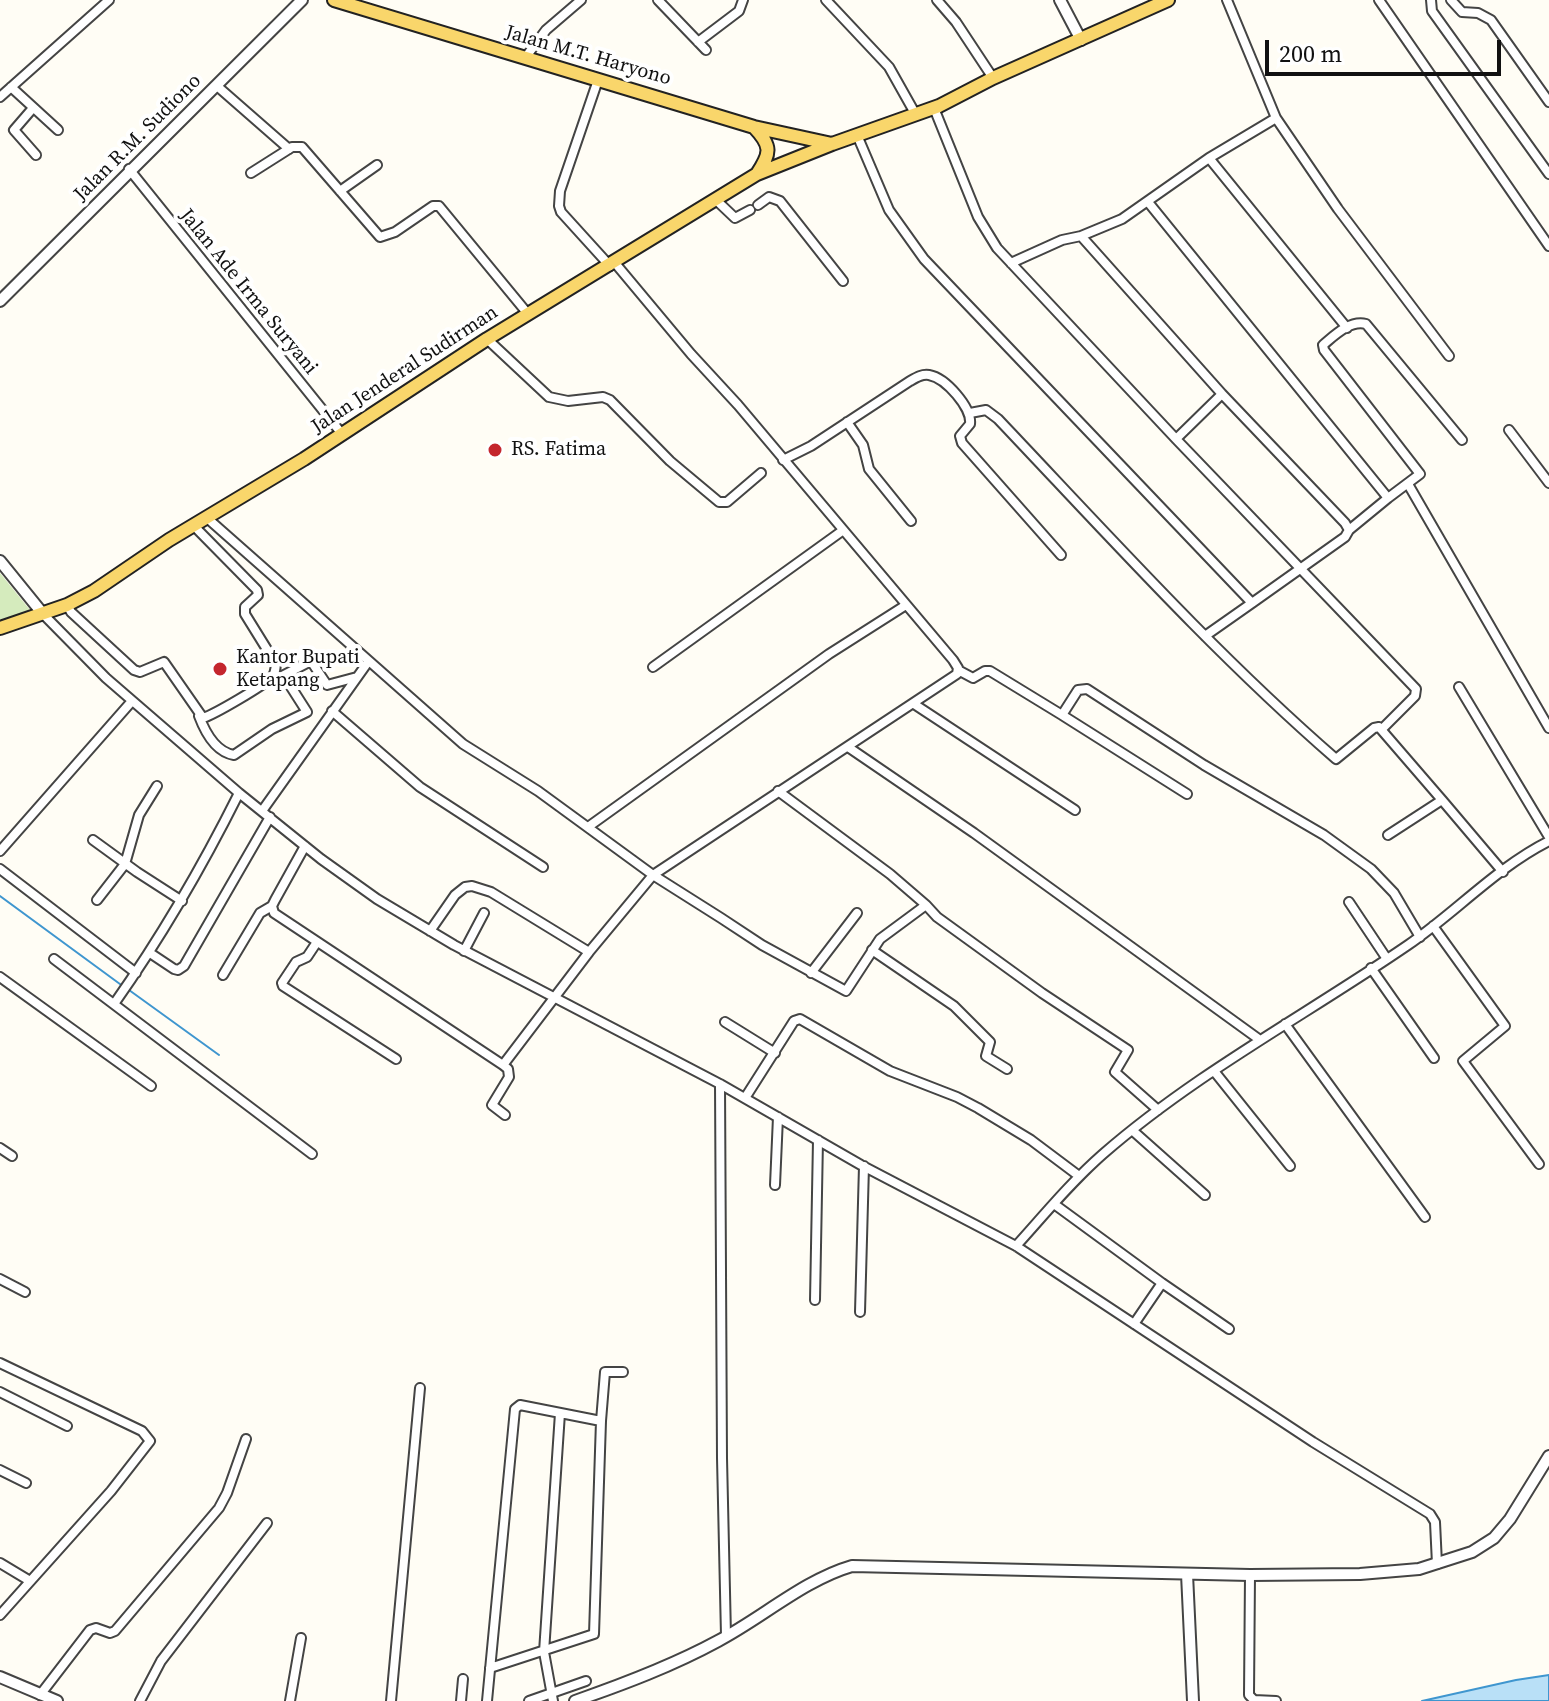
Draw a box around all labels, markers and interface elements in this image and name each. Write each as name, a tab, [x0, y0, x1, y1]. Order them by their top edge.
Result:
street label: Jalan M.T. Haryono	[502, 21, 674, 91]
scale bar	[1269, 24, 1505, 74]
text: 200 m	[1279, 37, 1342, 70]
street label: Jalan R.M. Sudiono	[69, 69, 207, 207]
street label: Jalan Ade Irma Suryani	[174, 204, 322, 380]
street label: Jalan Jenderal Sudirman	[307, 301, 503, 439]
place label: RS. Fatima	[511, 438, 606, 462]
marker: RS. Fatima	[486, 441, 504, 459]
place label: Kantor Bupati Ketapang	[236, 646, 360, 693]
marker: Kantor Bupati Ketapang	[211, 660, 229, 678]

